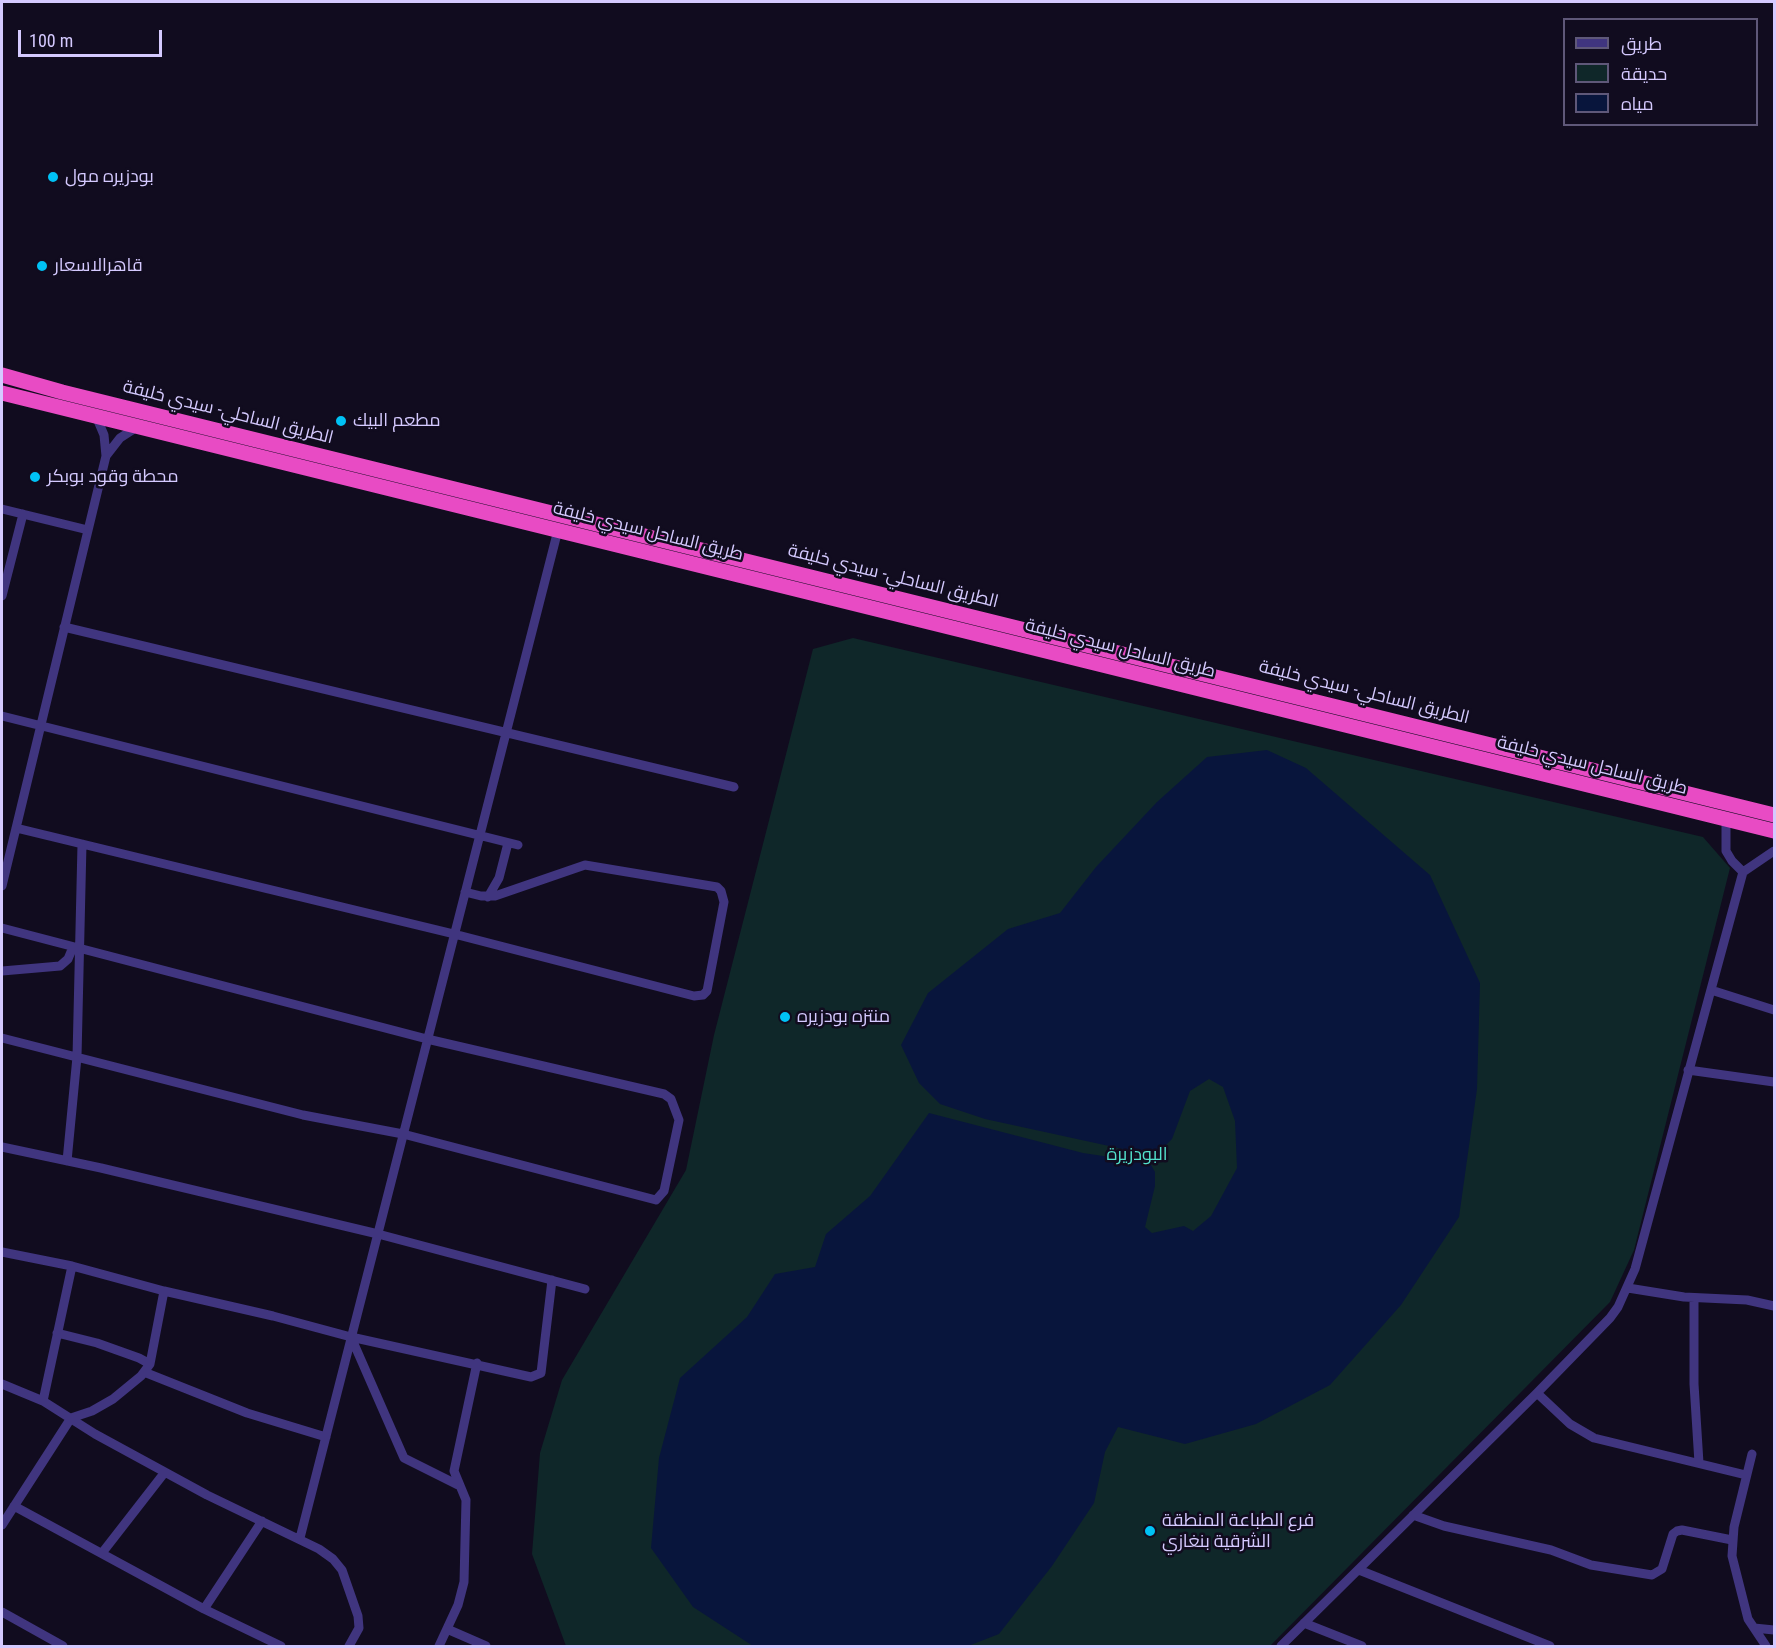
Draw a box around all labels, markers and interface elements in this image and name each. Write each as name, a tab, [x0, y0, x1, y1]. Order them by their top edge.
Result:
scale bar	[21, 18, 165, 56]
legend	[1563, 18, 1758, 126]
text: 100 m	[29, 30, 73, 51]
text: طريق	[1621, 33, 1662, 54]
text: حديقة	[1621, 63, 1667, 84]
text: مياه	[1621, 93, 1654, 114]
place label: بودزيره مول	[65, 166, 154, 188]
marker: بودزيره مول	[46, 170, 60, 184]
place label: قاهرالاسعار	[54, 255, 143, 277]
marker: قاهرالاسعار	[35, 259, 49, 273]
street label: الطريق الساحلي- سيدي خليفة	[121, 376, 335, 450]
place label: مطعم البيك	[353, 410, 441, 432]
marker: مطعم البيك	[334, 414, 348, 428]
place label: محطة وقود بوبكر	[47, 466, 179, 488]
marker: محطة وقود بوبكر	[28, 470, 42, 484]
street label: طريق الساحل سيدي خليفة	[551, 498, 745, 566]
street label: الطريق الساحلي- سيدي خليفة	[786, 540, 1000, 614]
street label: طريق الساحل سيدي خليفة	[1023, 615, 1217, 683]
street label: الطريق الساحلي- سيدي خليفة	[1257, 656, 1471, 730]
street label: طريق الساحل سيدي خليفة	[1495, 732, 1689, 800]
place label: منتزه بودزيره	[797, 1006, 890, 1028]
marker: منتزه بودزيره	[778, 1010, 792, 1024]
park label: البودزيرة	[1106, 1144, 1168, 1166]
place label: فرع الطباعة المنطقة الشرقية بنغازي	[1162, 1510, 1314, 1552]
marker: فرع الطباعة المنطقة الشرقية بنغازي	[1143, 1524, 1157, 1538]

